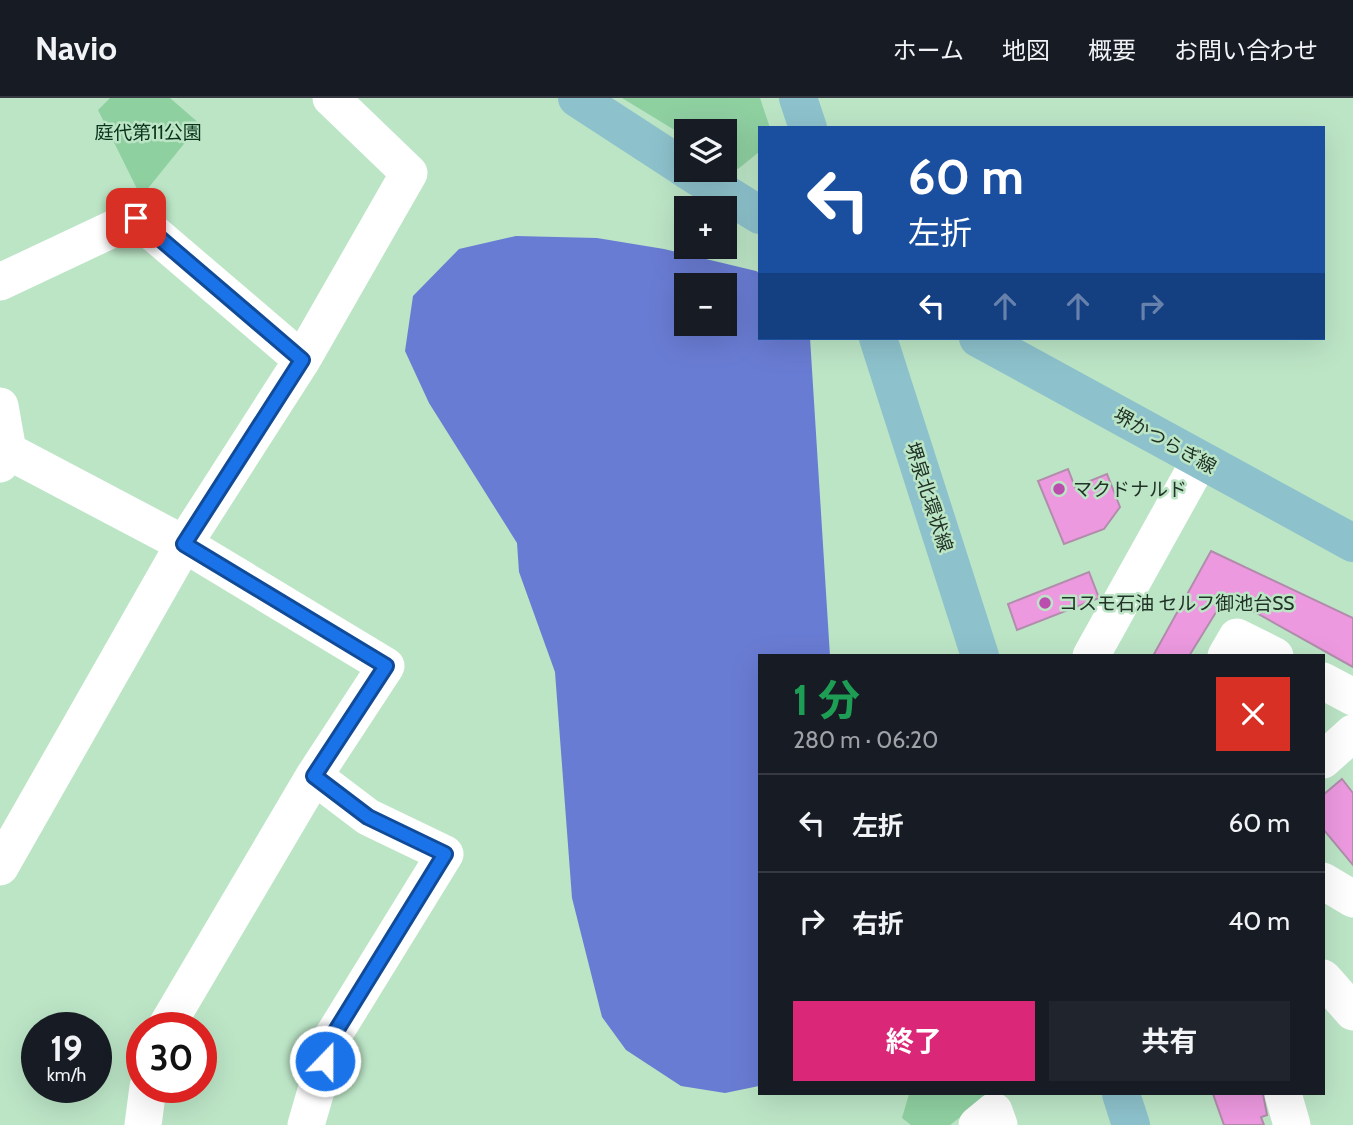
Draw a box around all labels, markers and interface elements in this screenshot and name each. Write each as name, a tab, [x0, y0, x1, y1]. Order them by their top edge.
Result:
text: Navio	[35, 28, 117, 68]
text: ホーム	[893, 36, 964, 65]
text: 地図	[1002, 36, 1050, 65]
text: 概要	[1088, 36, 1136, 65]
text: お問い合わせ	[1174, 36, 1318, 65]
map controls	[674, 119, 737, 336]
button: layers	[674, 119, 737, 182]
park label: 庭代第11公園	[94, 121, 202, 144]
text: 60 m	[908, 147, 1024, 206]
icon: left	[793, 154, 884, 245]
pin	[106, 188, 166, 248]
button: +	[674, 196, 737, 259]
icon: arrive	[117, 199, 155, 237]
text: 左折	[908, 213, 972, 252]
button: −	[674, 273, 737, 336]
icon: left	[913, 287, 951, 325]
icon: ahead	[986, 287, 1024, 325]
icon: ahead	[1059, 287, 1097, 325]
icon: right	[1132, 287, 1170, 325]
street label: 堺かつらぎ線	[1110, 403, 1220, 479]
street label: 堺泉北環状線	[900, 439, 958, 555]
place label: マクドナルド	[1073, 478, 1187, 501]
marker: マクドナルド	[1051, 481, 1067, 497]
place label: コスモ石油 セルフ御池台SS	[1059, 592, 1294, 615]
marker: コスモ石油 セルフ御池台SS	[1037, 595, 1053, 611]
text: 1 分	[793, 674, 860, 726]
button: close	[1216, 677, 1290, 751]
text: 280 m · 06:20	[793, 726, 938, 754]
icon: left	[793, 804, 831, 842]
text: 60 m	[1228, 807, 1290, 839]
text: 左折	[852, 810, 904, 842]
icon: right	[793, 902, 831, 940]
text: 40 m	[1228, 905, 1290, 937]
text: 右折	[852, 908, 904, 940]
button: 終了	[793, 1001, 1035, 1081]
button: 共有	[1049, 1001, 1290, 1081]
speed limit sign: 30	[126, 1012, 217, 1103]
position arrow	[288, 1024, 362, 1098]
text: 19	[50, 1027, 83, 1070]
text: km/h	[47, 1064, 86, 1086]

